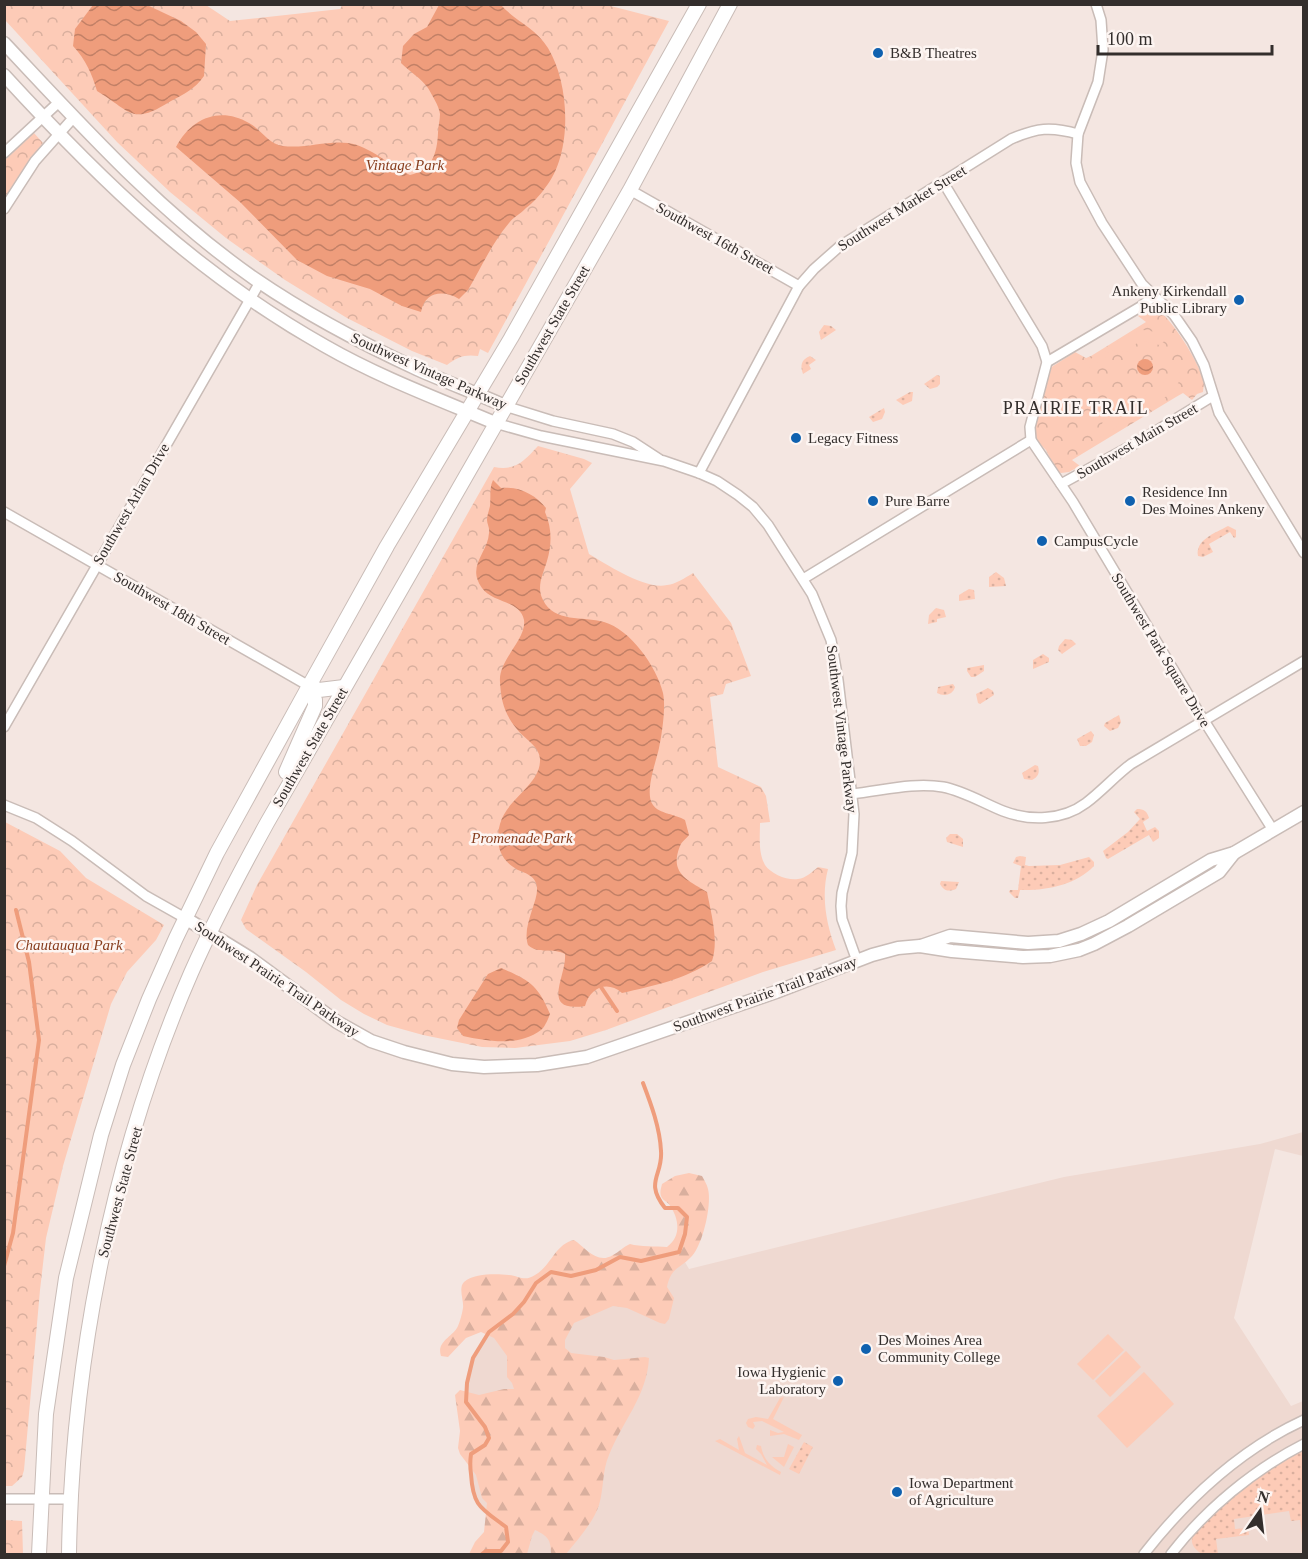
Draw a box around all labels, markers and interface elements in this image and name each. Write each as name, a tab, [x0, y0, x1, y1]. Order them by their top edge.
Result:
scale bar	[1098, 18, 1272, 56]
text: 100 m	[1107, 29, 1153, 49]
place label: B&B Theatres	[890, 45, 977, 61]
marker: B&B Theatres	[871, 46, 885, 60]
park label: Vintage Park	[366, 157, 445, 173]
street label: Southwest Market Street	[835, 161, 970, 254]
street label: Southwest 16th Street	[654, 199, 777, 277]
street label: Southwest State Street	[511, 262, 593, 387]
place label: Ankeny Kirkendall Public Library	[1112, 283, 1227, 316]
marker: Ankeny Kirkendall Public Library	[1232, 293, 1246, 307]
street label: Southwest Vintage Parkway	[349, 329, 510, 413]
district label: PRAIRIE TRAIL	[1003, 398, 1149, 418]
street label: Southwest Main Street	[1074, 399, 1201, 482]
place label: Legacy Fitness	[808, 430, 899, 446]
marker: Legacy Fitness	[789, 431, 803, 445]
street label: Southwest Arlan Drive	[90, 440, 172, 568]
place label: Residence Inn Des Moines Ankeny	[1142, 484, 1265, 517]
place label: Pure Barre	[885, 493, 950, 509]
marker: Pure Barre	[866, 494, 880, 508]
marker: Residence Inn Des Moines Ankeny	[1123, 494, 1137, 508]
place label: CampusCycle	[1054, 533, 1138, 549]
marker: CampusCycle	[1035, 534, 1049, 548]
street label: Southwest 18th Street	[111, 568, 234, 648]
street label: Southwest Park Square Drive	[1109, 570, 1214, 730]
street label: Southwest Vintage Parkway	[824, 644, 860, 814]
street label: Southwest State Street	[269, 684, 351, 809]
park label: Promenade Park	[470, 830, 573, 846]
street label: Southwest Prairie Trail Parkway	[192, 918, 363, 1040]
park label: Chautauqua Park	[15, 937, 123, 953]
street label: Southwest Prairie Trail Parkway	[671, 953, 860, 1035]
street label: Southwest State Street	[95, 1124, 145, 1259]
place label: Des Moines Area Community College	[878, 1332, 1000, 1365]
marker: Des Moines Area Community College	[859, 1342, 873, 1356]
place label: Iowa Hygienic Laboratory	[737, 1364, 826, 1397]
marker: Iowa Hygienic Laboratory	[831, 1374, 845, 1388]
place label: Iowa Department of Agriculture	[909, 1475, 1014, 1508]
north arrow	[1230, 1481, 1290, 1541]
marker: Iowa Department of Agriculture	[890, 1485, 904, 1499]
text: N	[1256, 1487, 1272, 1507]

